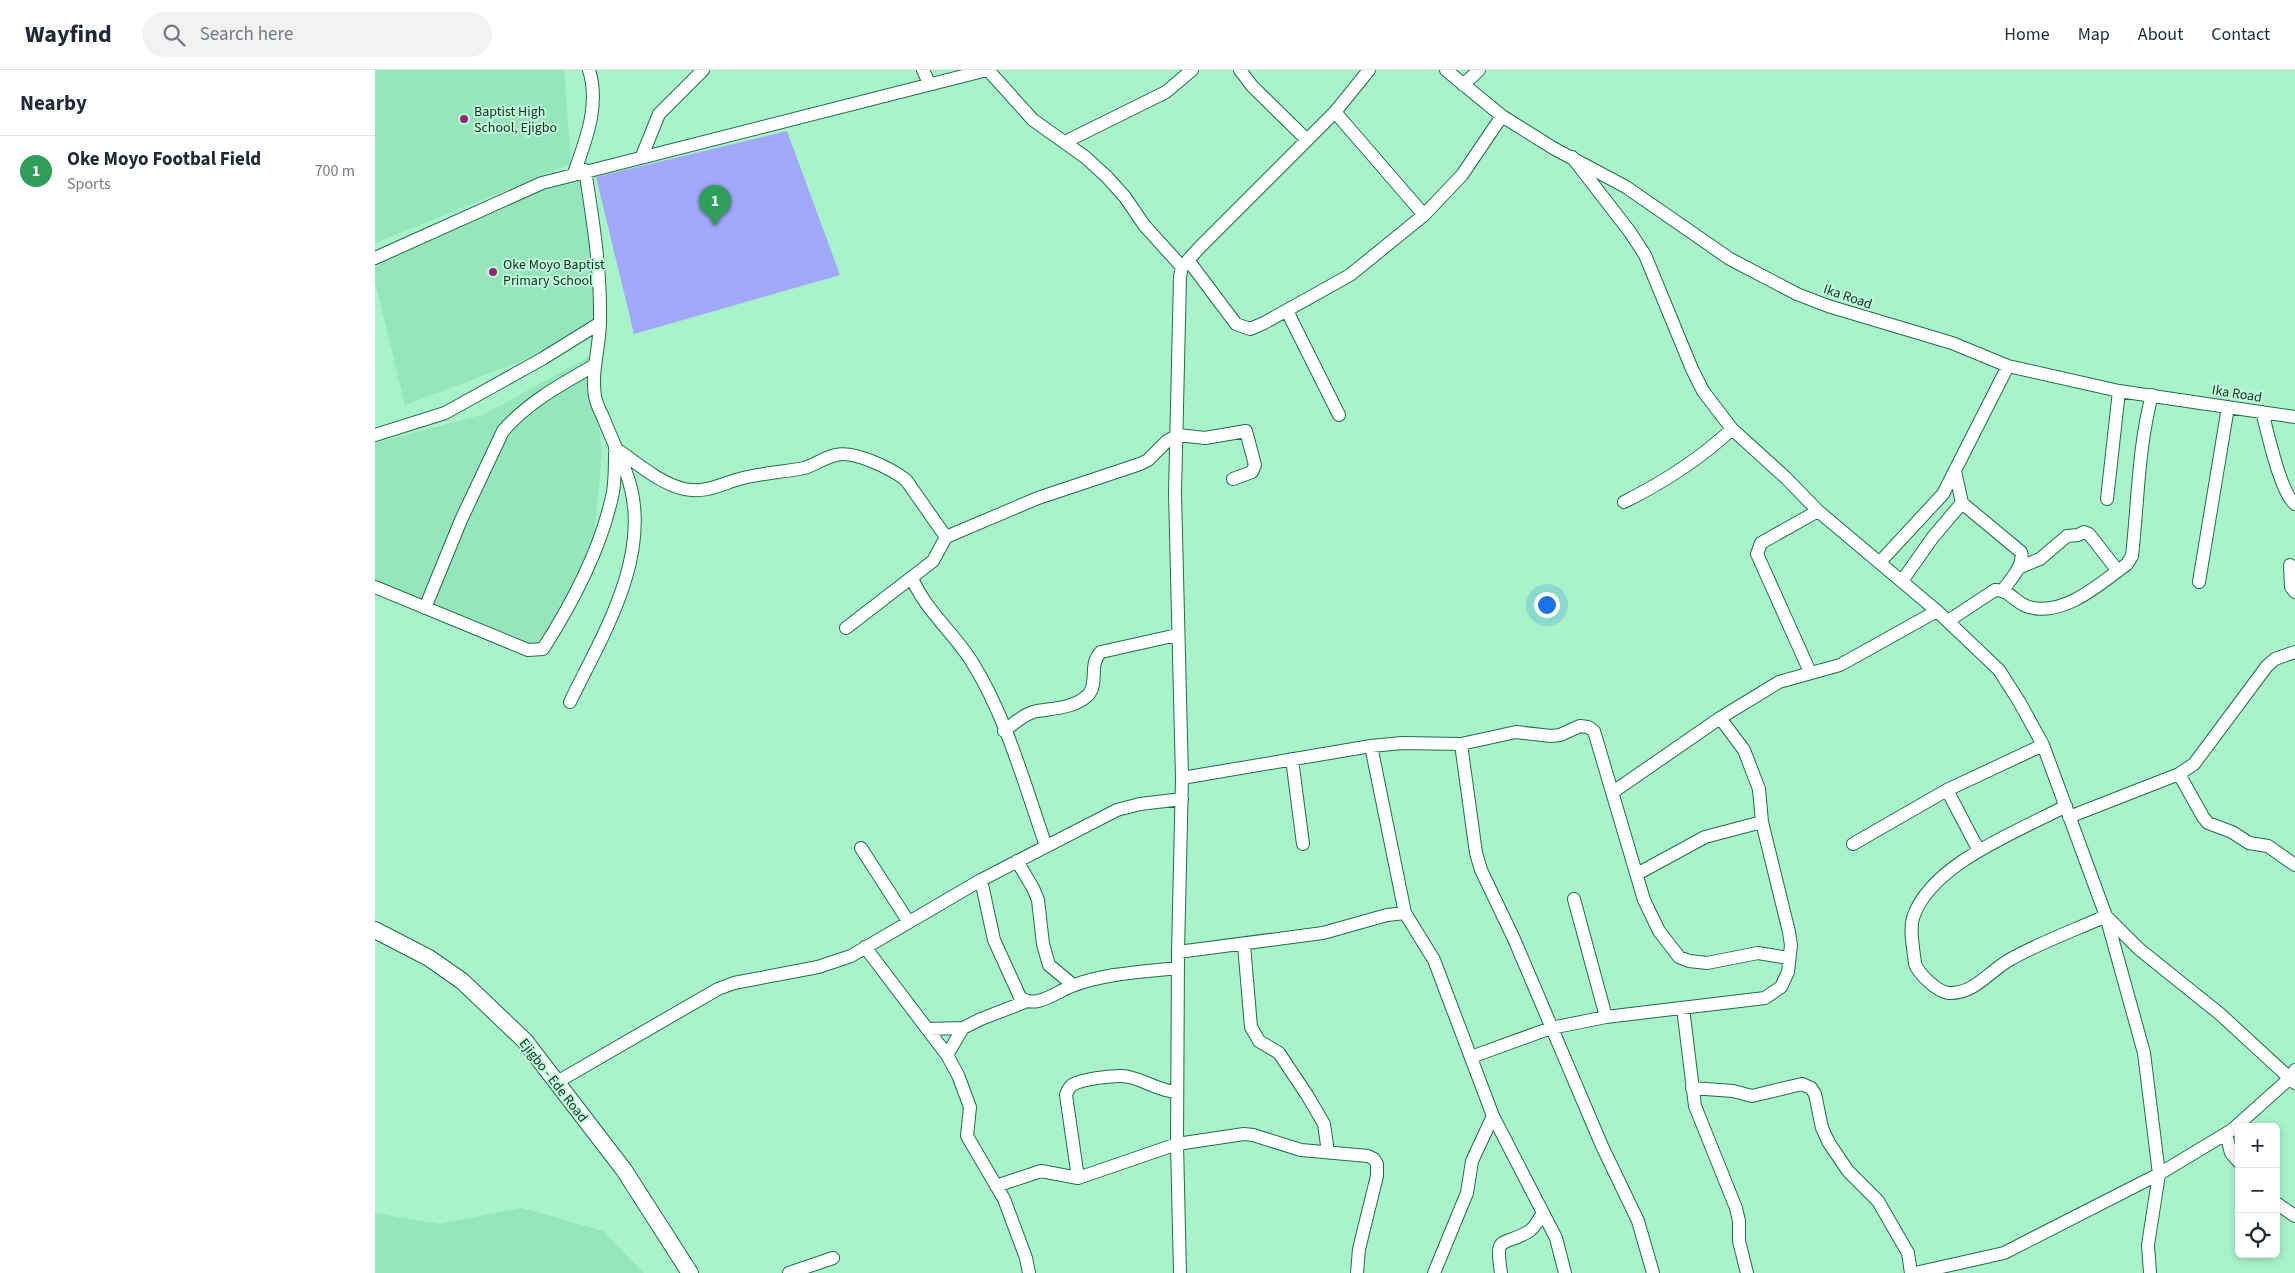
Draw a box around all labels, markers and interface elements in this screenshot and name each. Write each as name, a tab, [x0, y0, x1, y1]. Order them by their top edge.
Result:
search box	[142, 12, 492, 57]
text: Wayfind	[25, 17, 112, 52]
icon: search	[160, 21, 188, 49]
text: Search here	[200, 21, 293, 48]
text: Home	[2004, 22, 2050, 47]
text: Map	[2078, 22, 2110, 47]
text: About	[2138, 22, 2183, 47]
text: Contact	[2211, 22, 2270, 47]
text: Nearby	[20, 88, 87, 118]
place label: Baptist High School, Ejigbo	[474, 102, 557, 138]
marker: Baptist High School, Ejigbo	[458, 113, 470, 125]
text: Oke Moyo Footbal Field	[67, 146, 261, 173]
text: 1	[32, 160, 40, 182]
text: 700 m	[315, 160, 355, 182]
text: Sports	[67, 173, 111, 195]
pin: 1	[699, 185, 731, 226]
place label: Oke Moyo Baptist Primary School	[503, 255, 605, 291]
marker: Oke Moyo Baptist Primary School	[487, 266, 499, 278]
street label: Ika Road	[1821, 279, 1875, 315]
street label: Ika Road	[2210, 380, 2263, 408]
your location	[1534, 592, 1560, 618]
street label: Ejigbo - Ede Road	[514, 1034, 592, 1127]
map controls	[2235, 1123, 2280, 1258]
button: +	[2235, 1123, 2280, 1168]
button: −	[2235, 1168, 2280, 1213]
button: locate	[2235, 1213, 2280, 1258]

